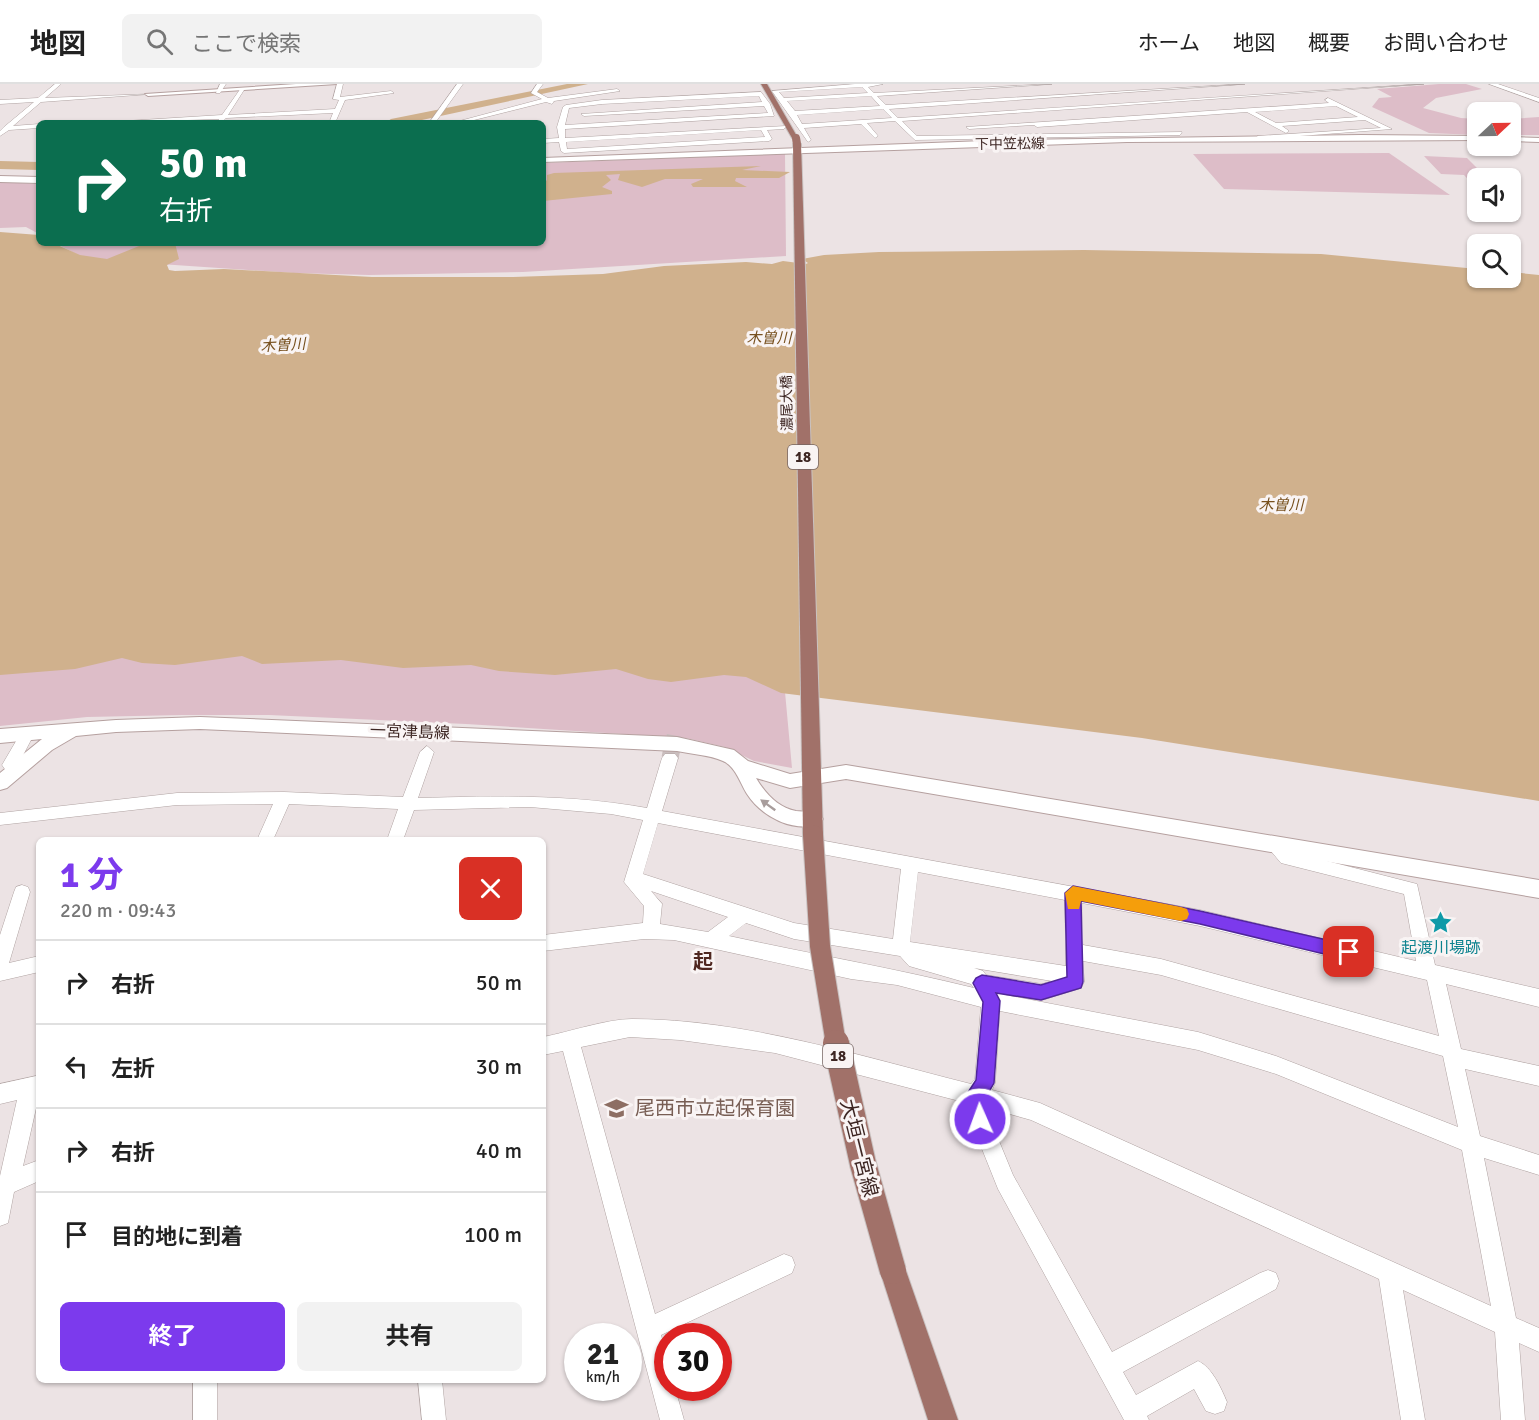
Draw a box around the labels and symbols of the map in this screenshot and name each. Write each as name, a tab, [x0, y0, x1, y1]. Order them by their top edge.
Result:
north arrow	[1467, 102, 1521, 156]
street label: 下中笠松線	[975, 135, 1045, 153]
water label: 木曽川	[746, 329, 793, 347]
water label: 木曽川	[260, 335, 308, 355]
street label: 濃尾大橋	[778, 375, 796, 431]
road number: 18	[788, 445, 818, 469]
water label: 木曽川	[1258, 496, 1305, 514]
street label: 一宮津島線	[370, 721, 450, 743]
one-way arrow	[761, 799, 777, 811]
place icon: 起渡川場跡	[1428, 910, 1454, 936]
pin	[1323, 926, 1374, 977]
place label: 起渡川場跡	[1401, 938, 1481, 958]
district label: 起	[693, 949, 713, 974]
road number: 18	[823, 1044, 853, 1068]
position arrow	[948, 1087, 1012, 1151]
school or university icon: 尾西市立起保育園	[604, 1095, 630, 1121]
place label: 尾西市立起保育園	[635, 1096, 795, 1121]
street label: 大垣一宮線	[835, 1096, 883, 1200]
speed limit sign: 30	[654, 1323, 732, 1401]

